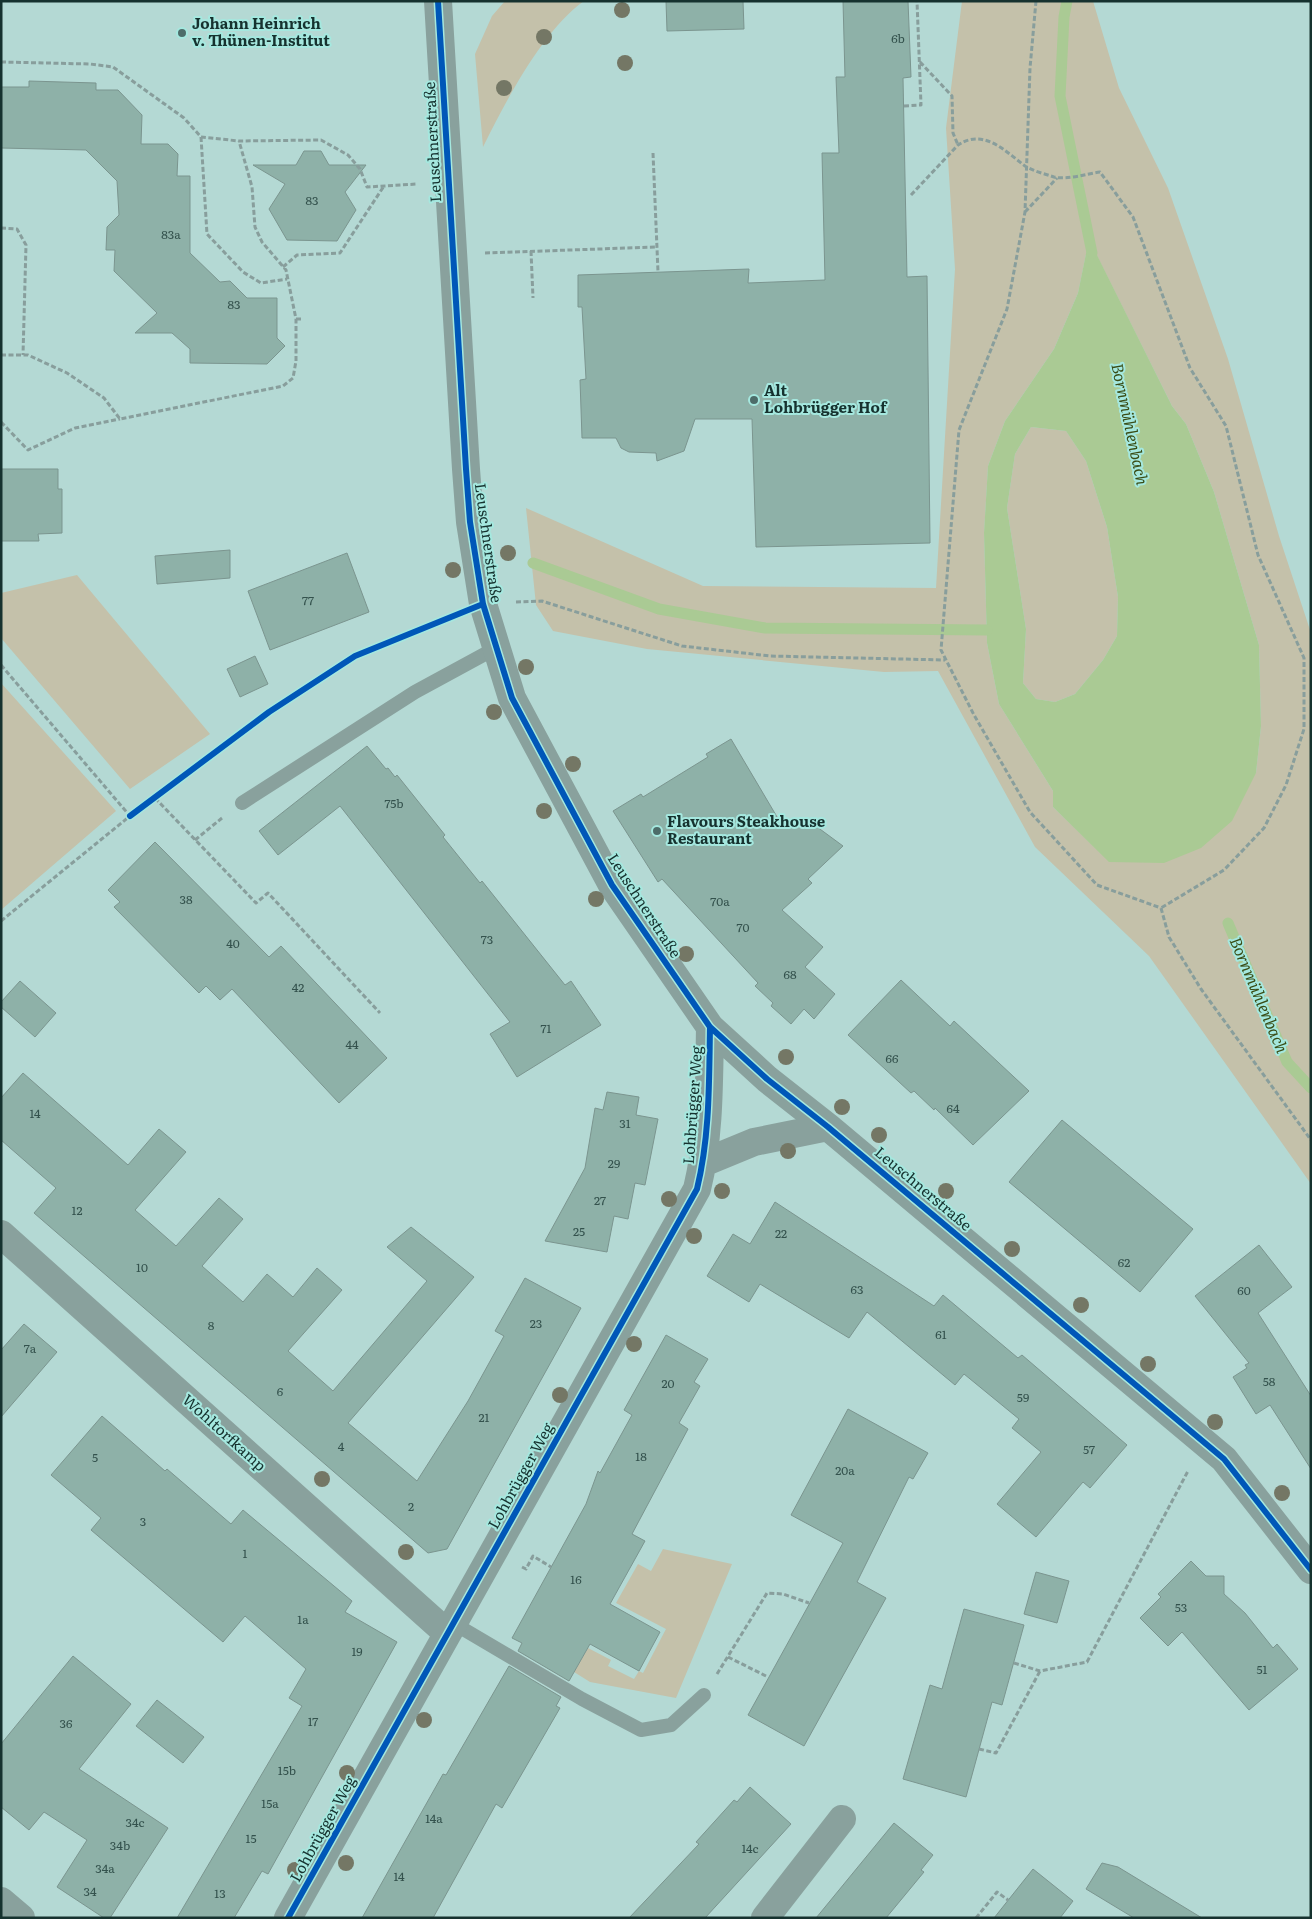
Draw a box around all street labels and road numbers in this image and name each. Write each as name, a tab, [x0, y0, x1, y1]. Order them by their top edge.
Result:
street label: Leuschnerstraße	[417, 81, 446, 203]
street label: Leuschnerstraße	[470, 481, 509, 604]
street label: Leuschnerstraße	[603, 848, 688, 962]
street label: Lohbrügger Weg	[676, 1044, 707, 1165]
street label: Leuschnerstraße	[870, 1140, 978, 1236]
street label: Wohltorfkamp	[178, 1388, 272, 1476]
street label: Lohbrügger Weg	[481, 1417, 559, 1533]
street label: Lohbrügger Weg	[283, 1770, 361, 1886]

